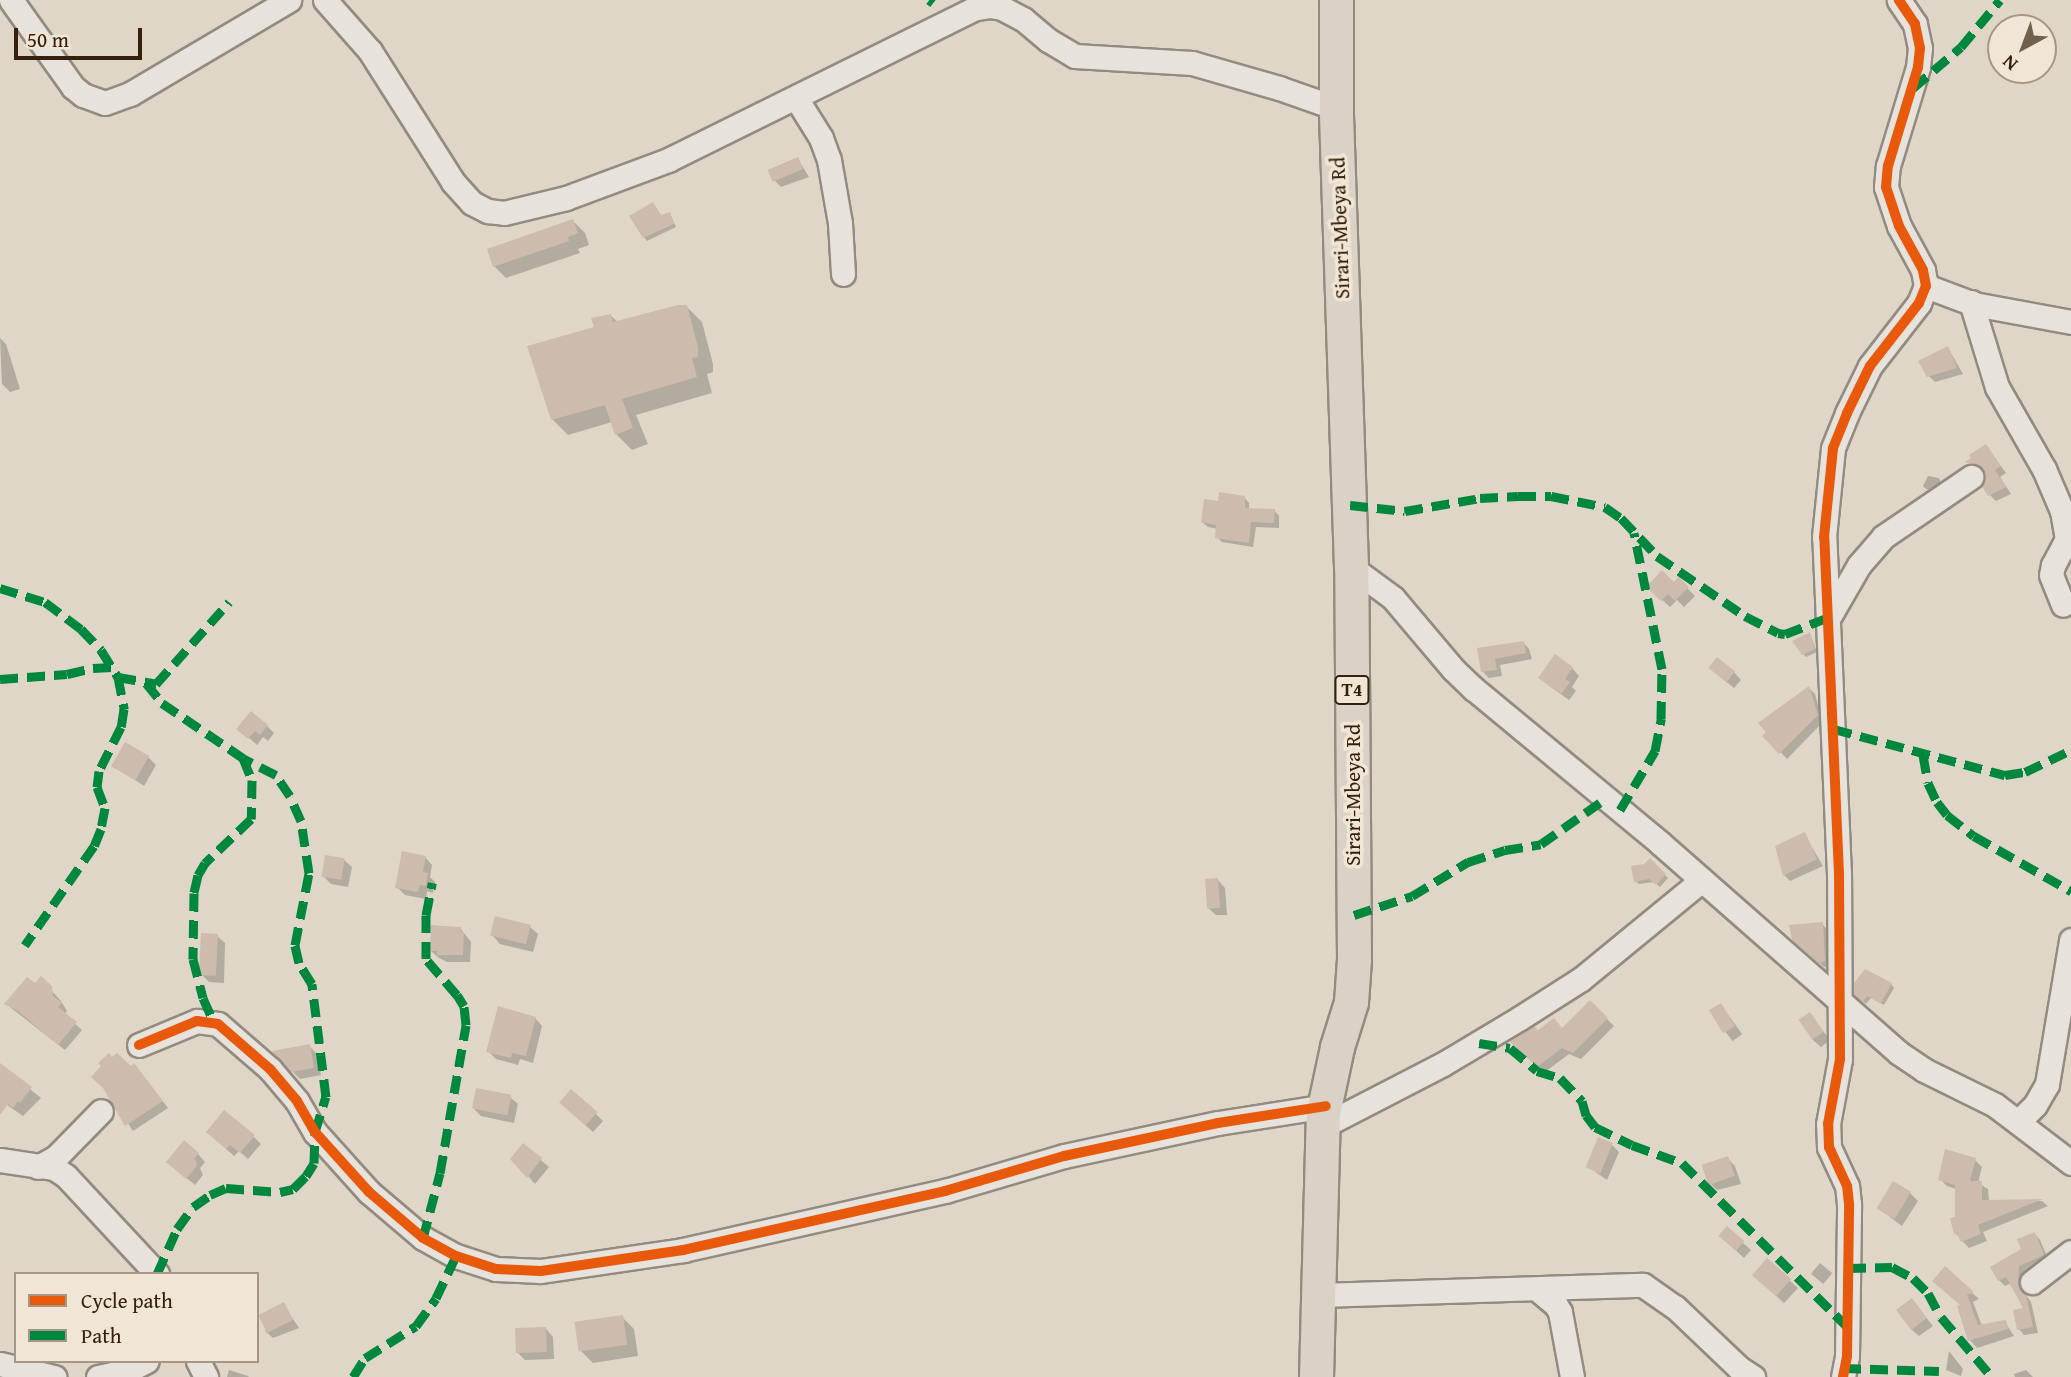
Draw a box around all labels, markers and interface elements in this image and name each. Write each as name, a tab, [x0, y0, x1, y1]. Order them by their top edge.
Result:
scale bar	[18, 14, 145, 58]
north arrow	[1987, 14, 2057, 84]
text: 50 m	[27, 24, 69, 55]
text: N	[1996, 49, 2024, 78]
street label: Sirari-Mbeya Rd	[1325, 156, 1355, 300]
road number: T4	[1333, 674, 1371, 706]
street label: Sirari-Mbeya Rd	[1340, 724, 1366, 866]
legend	[14, 1272, 259, 1363]
text: Cycle path	[81, 1285, 173, 1316]
text: Path	[81, 1320, 121, 1351]

